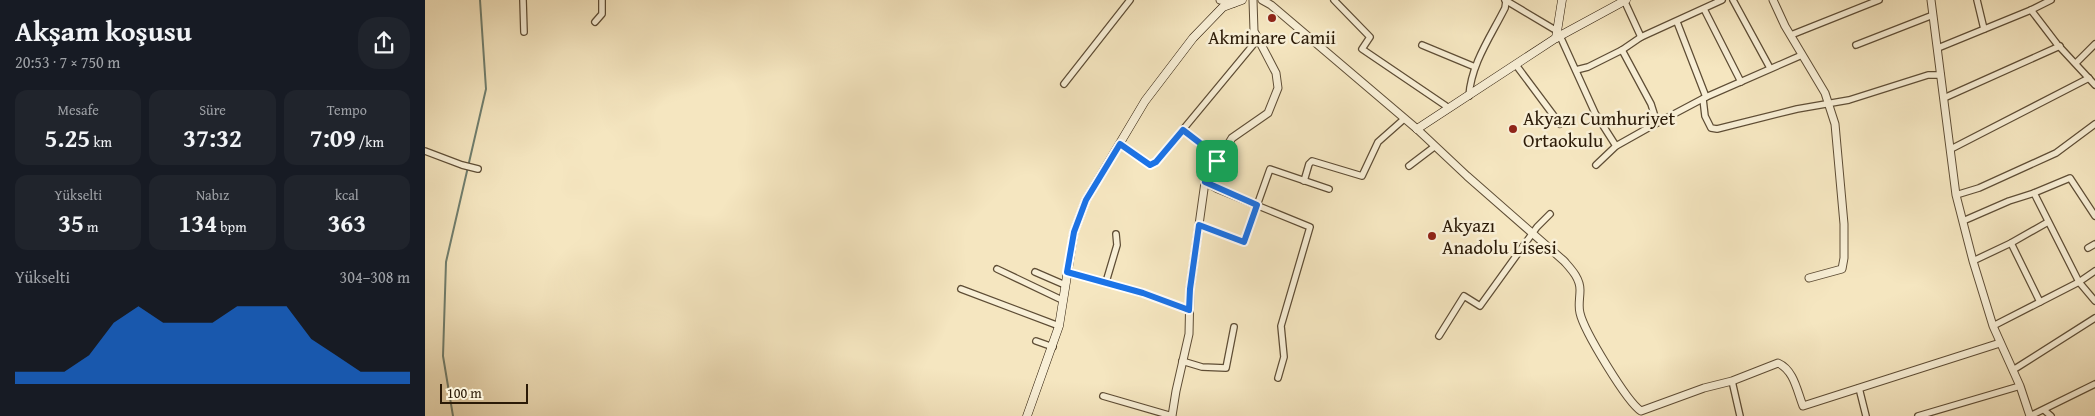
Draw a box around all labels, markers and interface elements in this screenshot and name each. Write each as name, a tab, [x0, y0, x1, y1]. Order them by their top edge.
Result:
text: Akşam koşusu	[15, 10, 192, 51]
marker: Akminare Camii	[1266, 12, 1278, 24]
button: share	[358, 17, 410, 69]
place label: Akminare Camii	[1208, 23, 1336, 51]
text: 20:53 · 7 × 750 m	[15, 50, 120, 74]
text: Mesafe	[58, 100, 99, 120]
text: Süre	[199, 100, 226, 120]
text: Tempo	[327, 100, 367, 120]
place label: Akyazı Cumhuriyet Ortaokulu	[1523, 104, 1675, 154]
text: 5.25	[44, 120, 90, 156]
text: 37:32	[183, 120, 242, 156]
text: 7:09	[310, 120, 356, 156]
marker: Akyazı Cumhuriyet Ortaokulu	[1507, 123, 1519, 135]
text: km	[90, 132, 112, 152]
text: /km	[356, 132, 384, 152]
pin	[1196, 140, 1238, 182]
icon: arrive	[1203, 147, 1231, 175]
text: Yükselti	[54, 185, 102, 205]
text: Nabız	[196, 185, 229, 205]
text: kcal	[335, 185, 359, 205]
text: 35	[58, 205, 84, 241]
text: 134	[178, 205, 217, 241]
text: 363	[327, 205, 366, 241]
place label: Akyazı Anadolu Lisesi	[1442, 211, 1557, 261]
text: m	[84, 217, 98, 237]
text: bpm	[217, 217, 247, 237]
marker: Akyazı Anadolu Lisesi	[1426, 230, 1438, 242]
text: Yükselti	[15, 265, 70, 289]
text: 304–308 m	[340, 265, 410, 289]
scale bar	[440, 381, 527, 404]
text: 100 m	[447, 383, 482, 403]

